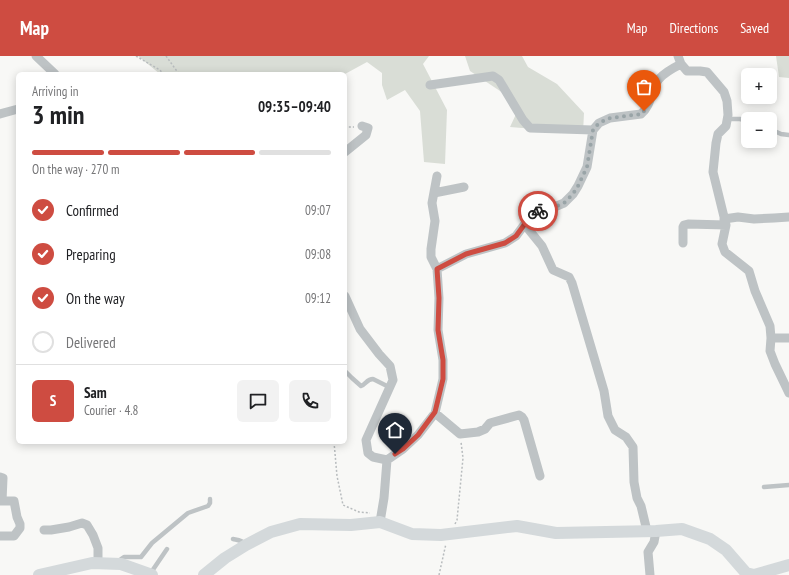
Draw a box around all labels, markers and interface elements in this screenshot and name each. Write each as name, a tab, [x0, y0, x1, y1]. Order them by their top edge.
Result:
text: Map	[20, 16, 49, 40]
text: Map	[627, 19, 647, 37]
text: Directions	[669, 19, 718, 37]
text: Saved	[740, 19, 769, 37]
map controls	[741, 68, 777, 148]
button: +	[741, 68, 777, 104]
pin	[627, 70, 661, 111]
icon: bag	[633, 76, 655, 98]
text: Arriving in	[32, 83, 79, 100]
text: 09:35–09:40	[258, 97, 331, 116]
text: 3 min	[32, 98, 85, 131]
button: −	[741, 112, 777, 148]
text: On the way · 270 m	[32, 161, 119, 178]
courier	[518, 191, 558, 231]
icon: check	[32, 199, 54, 221]
icon: bike	[527, 200, 549, 222]
text: Confirmed	[66, 201, 119, 220]
text: 09:07	[305, 202, 331, 219]
icon: check	[32, 243, 54, 265]
text: Preparing	[66, 245, 116, 264]
text: 09:08	[305, 246, 331, 263]
icon: check	[32, 287, 54, 309]
text: On the way	[66, 289, 125, 308]
text: 09:12	[305, 290, 331, 307]
text: Delivered	[66, 333, 116, 352]
button: chat	[237, 380, 279, 422]
button: phone	[289, 380, 331, 422]
text: Sam	[84, 383, 107, 402]
text: S	[50, 391, 56, 410]
text: Courier · 4.8	[84, 402, 138, 419]
pin	[378, 413, 412, 454]
icon: home	[384, 419, 406, 441]

